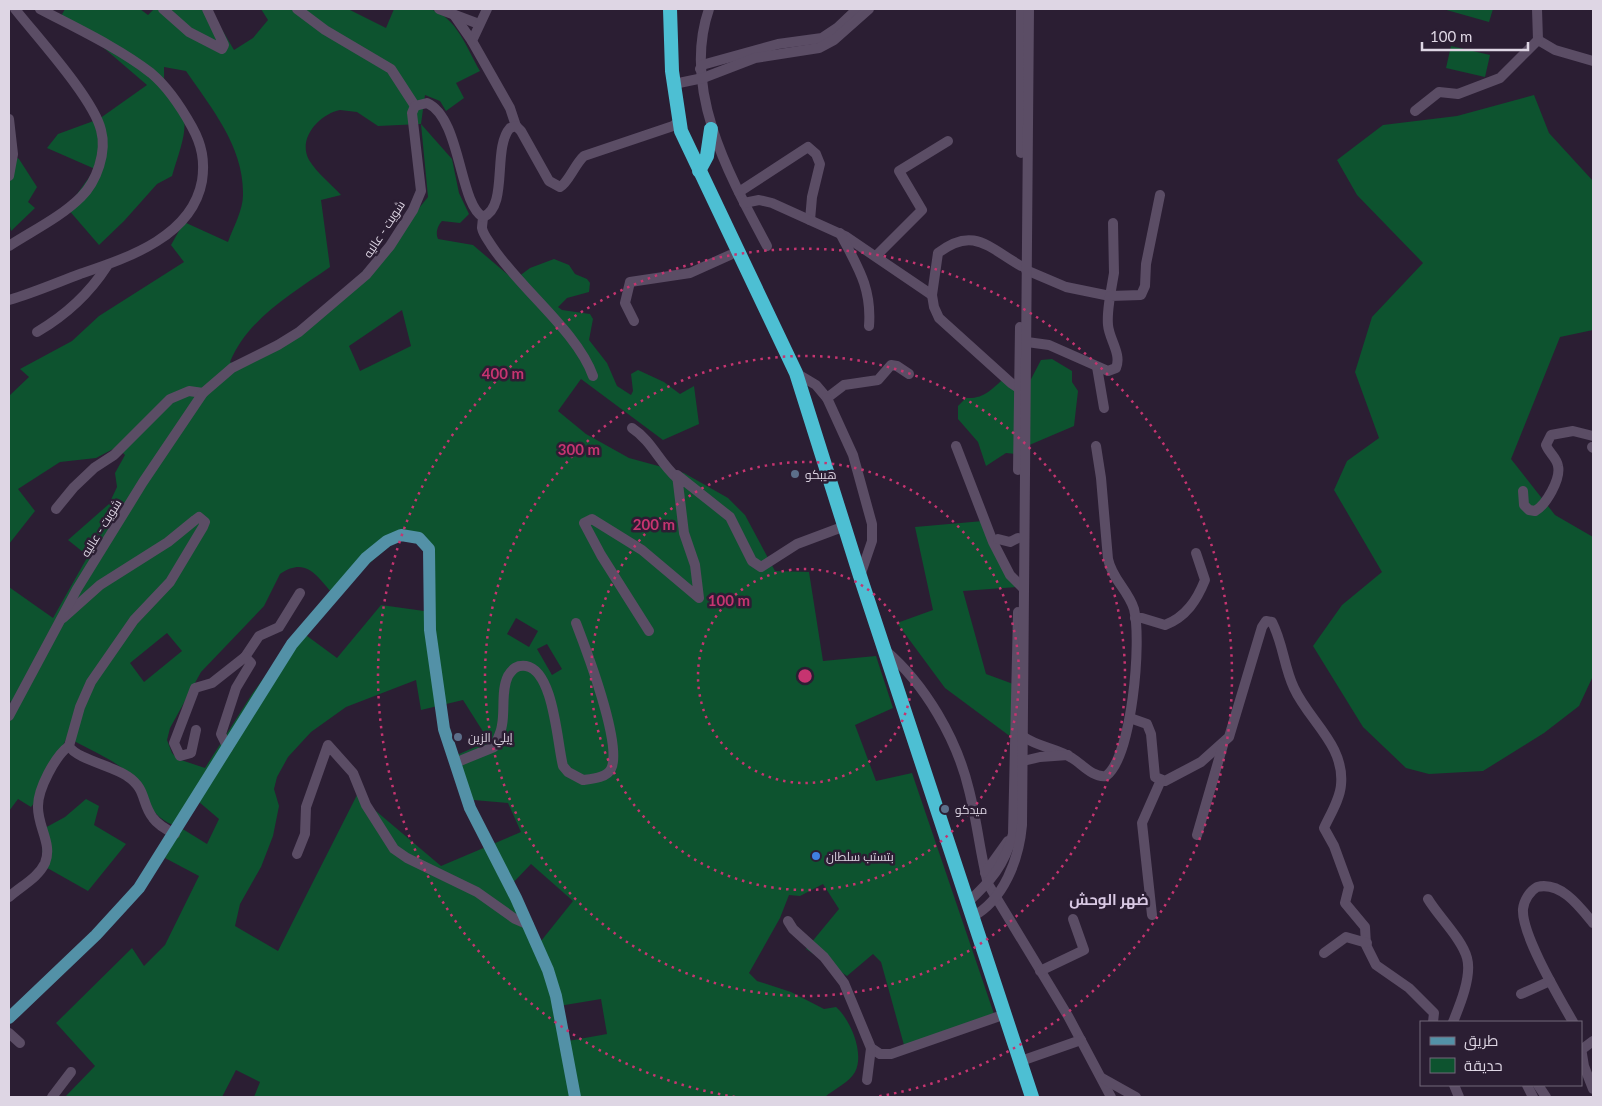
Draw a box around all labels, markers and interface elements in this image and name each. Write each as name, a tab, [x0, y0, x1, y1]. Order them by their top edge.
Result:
scale bar	[1422, 20, 1528, 52]
text: 100 m	[1430, 27, 1472, 45]
street label: شويت - عاليه	[360, 198, 408, 260]
text: 400 m	[482, 364, 524, 382]
text: 300 m	[558, 440, 600, 458]
place label: هيبكو	[805, 467, 836, 482]
marker: هيبكو	[789, 468, 801, 480]
street label: شويت - عاليه	[77, 496, 125, 559]
text: 200 m	[633, 515, 675, 533]
text: 100 m	[708, 591, 750, 609]
centre of rings	[796, 667, 814, 685]
place label: إيلي الزين	[468, 730, 513, 748]
marker: إيلي الزين	[452, 731, 464, 743]
place label: ميدكو	[955, 802, 987, 817]
marker: ميدكو	[939, 803, 951, 815]
place label: بتستب سلطان	[826, 849, 894, 864]
marker: بتستب سلطان	[810, 850, 822, 862]
district label: ضهر الوحش	[1069, 890, 1149, 909]
legend	[1420, 1021, 1582, 1086]
text: طريق	[1464, 1031, 1498, 1051]
text: حديقة	[1464, 1056, 1503, 1074]

